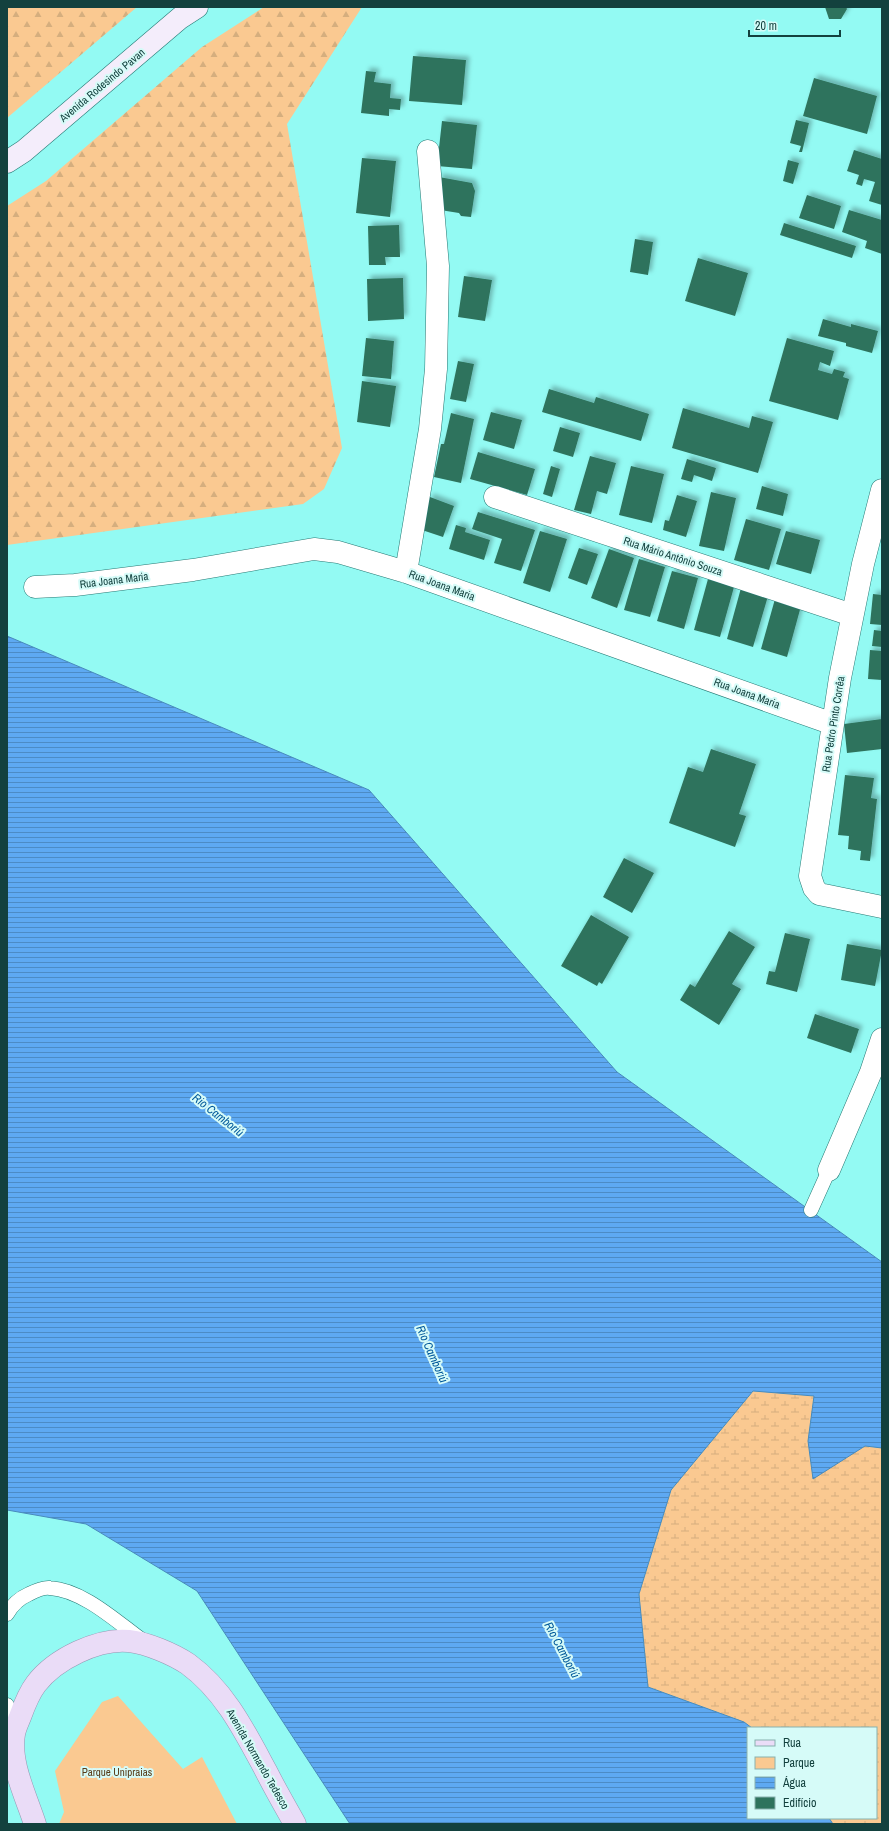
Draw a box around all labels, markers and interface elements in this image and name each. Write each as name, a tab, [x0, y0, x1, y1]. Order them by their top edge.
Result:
scale bar	[749, 12, 840, 38]
text: 20 m	[755, 18, 777, 34]
street label: Avenida Rodesindo Pavan	[56, 45, 148, 125]
street label: Rua Mário Antônio Souza	[622, 533, 724, 579]
street label: Rua Joana Maria	[407, 567, 477, 603]
street label: Rua Joana Maria	[79, 569, 149, 591]
street label: Rua Joana Maria	[712, 675, 782, 711]
street label: Rua Pedro Pinto Corrêa	[819, 675, 847, 773]
water label: Rio Camboriú	[189, 1090, 247, 1140]
water label: Rio Camboriú	[412, 1323, 452, 1386]
water label: Rio Camboriú	[541, 1619, 584, 1681]
street label: Avenida Normando Tedesco	[223, 1705, 292, 1812]
legend	[747, 1727, 877, 1819]
text: Rua	[783, 1735, 802, 1751]
text: Parque	[783, 1755, 815, 1771]
park label: Parque Unipraias	[82, 1765, 153, 1779]
text: Água	[782, 1775, 807, 1791]
text: Edifício	[783, 1795, 816, 1811]

